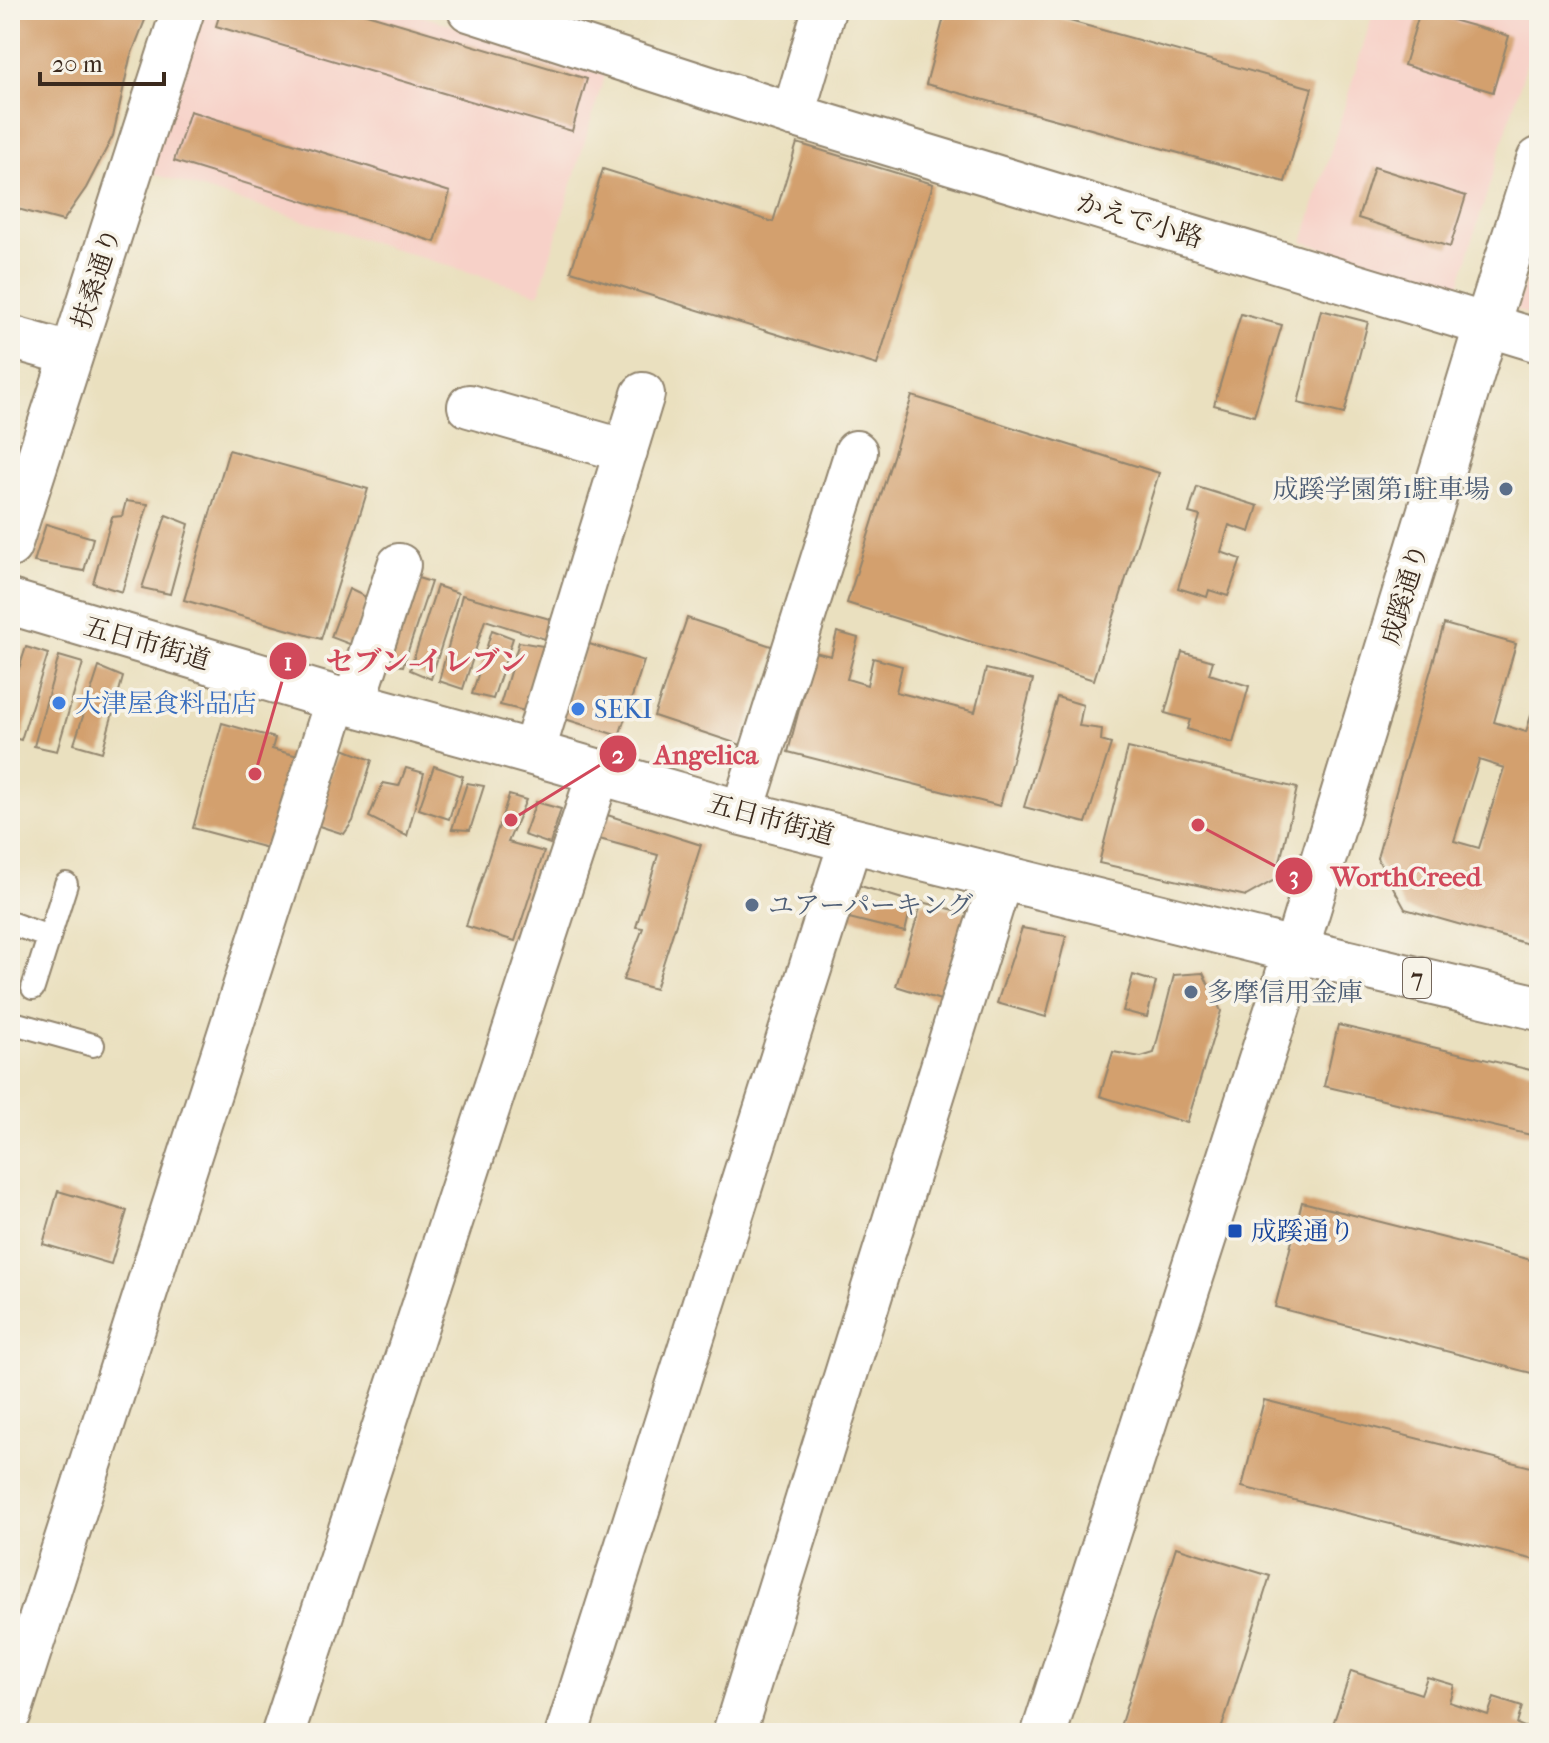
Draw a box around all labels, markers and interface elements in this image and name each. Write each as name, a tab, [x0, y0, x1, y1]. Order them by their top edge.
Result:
scale bar	[40, 36, 164, 86]
text: 20 m	[52, 50, 103, 78]
street label: かえで小路	[1073, 187, 1207, 254]
street label: 扶桑通り	[66, 224, 127, 332]
place label: 成蹊学園第1駐車場	[1273, 474, 1490, 505]
marker: 成蹊学園第1駐車場	[1497, 480, 1515, 498]
street label: 成蹊通り	[1374, 540, 1435, 648]
street label: 五日市街道	[80, 611, 214, 676]
callout: セブン-イレブン	[268, 635, 543, 687]
text: セブン-イレブン	[325, 645, 527, 678]
text: 1	[284, 648, 292, 676]
place label: 大津屋食料品店	[75, 688, 257, 719]
marker: 大津屋食料品店	[50, 694, 68, 712]
place label: SEKI	[594, 694, 652, 725]
marker: SEKI	[569, 700, 587, 718]
callout: Angelica	[598, 728, 774, 780]
text: Angelica	[652, 738, 759, 771]
text: 2	[612, 741, 624, 769]
street label: 五日市街道	[704, 788, 838, 851]
callout: WorthCreed	[1274, 850, 1497, 902]
text: WorthCreed	[1330, 860, 1482, 893]
text: 3	[1289, 862, 1299, 890]
place label: ユアーパーキング	[768, 890, 973, 921]
marker: ユアーパーキング	[743, 896, 761, 914]
road number: 7	[1403, 958, 1431, 998]
place label: 多摩信用金庫	[1207, 977, 1363, 1008]
marker: 多摩信用金庫	[1182, 983, 1200, 1001]
place label: 成蹊通り	[1251, 1216, 1355, 1247]
marker: 成蹊通り	[1226, 1222, 1244, 1240]

